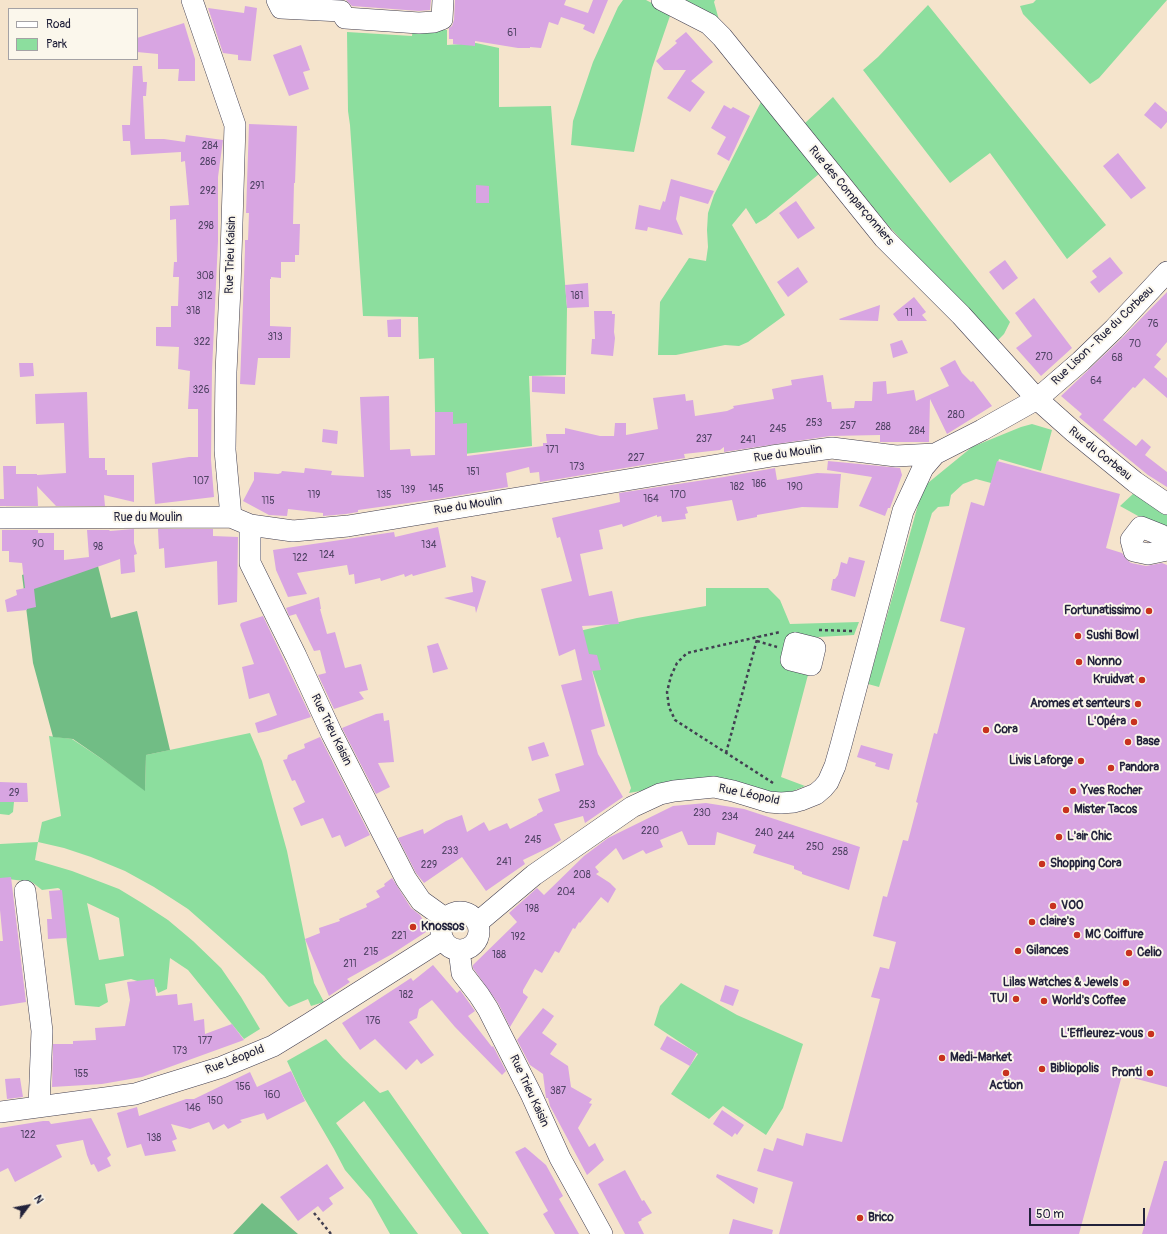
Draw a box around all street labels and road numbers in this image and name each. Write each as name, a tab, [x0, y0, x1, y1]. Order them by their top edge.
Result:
street label: Rue des Comparçonniers	[805, 144, 897, 248]
street label: Rue Trieu Kaisin	[222, 216, 240, 294]
street label: Rue Lison - Rue du Corbeau	[1049, 283, 1157, 389]
street label: Rue du Corbeau	[1065, 424, 1135, 484]
street label: Rue du Moulin	[753, 442, 823, 466]
street label: Rue du Moulin	[433, 494, 503, 518]
street label: Rue du Moulin	[114, 511, 182, 525]
street label: Rue Trieu Kaisin	[307, 692, 355, 768]
street label: Rue Léopold	[717, 782, 781, 808]
street label: Rue Léopold	[203, 1042, 267, 1078]
street label: Rue Trieu Kaisin	[506, 1053, 552, 1129]

